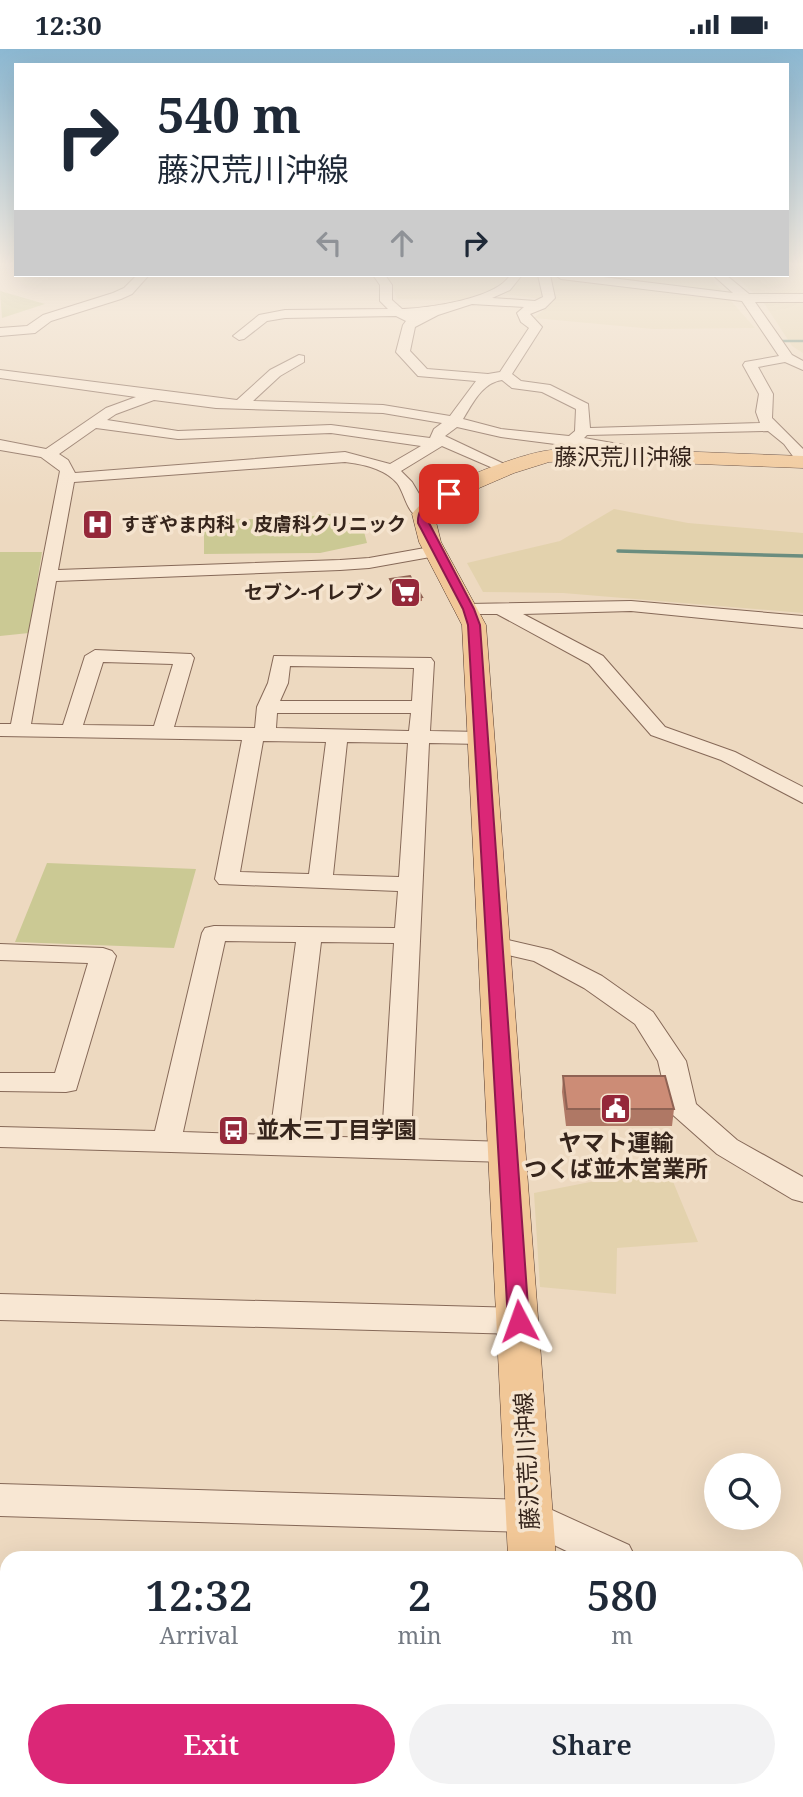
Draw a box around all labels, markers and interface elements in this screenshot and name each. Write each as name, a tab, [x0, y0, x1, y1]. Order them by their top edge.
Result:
text: 12:30	[35, 7, 102, 43]
text: 540 m	[157, 81, 301, 147]
icon: right	[42, 91, 133, 182]
text: 藤沢荒川沖線	[157, 147, 349, 190]
icon: left	[310, 224, 348, 262]
icon: ahead	[383, 224, 421, 262]
icon: right	[456, 224, 494, 262]
street label: 藤沢荒川沖線	[554, 440, 692, 472]
pin	[419, 464, 479, 524]
icon: arrive	[430, 475, 468, 513]
hospital icon: すぎやま内科・皮膚科クリニック	[81, 507, 115, 541]
place label: すぎやま内科・皮膚科クリニック	[121, 511, 406, 537]
supermarket icon: セブン-イレブン	[389, 575, 423, 609]
place label: セブン-イレブン	[244, 579, 383, 605]
public building icon: ヤマト運輸 つくば並木営業所	[599, 1092, 633, 1126]
bus stop icon: 並木三丁目学園	[216, 1113, 250, 1147]
place label: 並木三丁目学園	[256, 1113, 417, 1145]
place label: ヤマト運輸 つくば並木営業所	[524, 1126, 708, 1184]
position arrow	[482, 1284, 556, 1358]
street label: 藤沢荒川沖線	[506, 1391, 546, 1531]
map controls	[704, 1453, 781, 1530]
button: search	[704, 1453, 781, 1530]
text: 12:32	[145, 1566, 252, 1623]
text: 2	[408, 1566, 431, 1623]
text: 580	[587, 1566, 658, 1623]
text: Arrival	[159, 1619, 238, 1651]
text: min	[398, 1619, 442, 1651]
text: m	[611, 1619, 633, 1651]
button: Exit	[28, 1704, 395, 1784]
button: Share	[409, 1704, 775, 1784]

